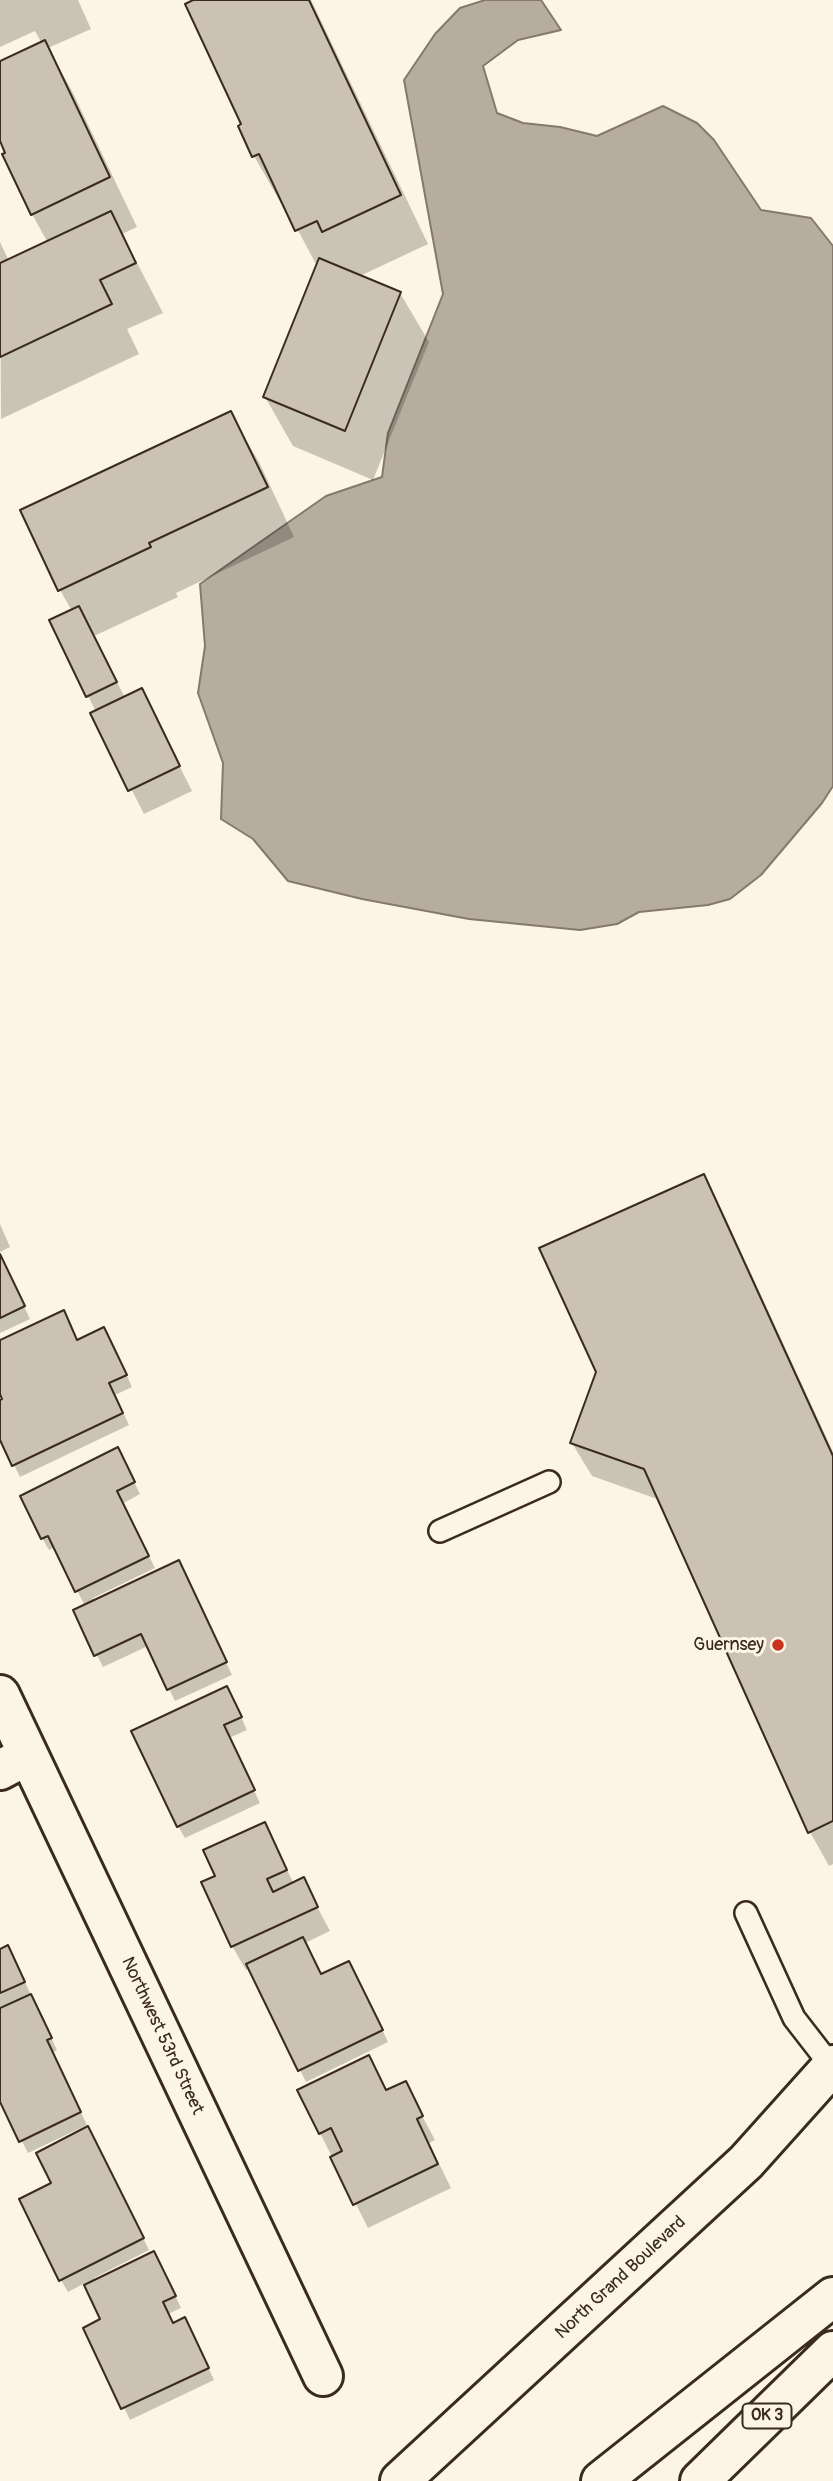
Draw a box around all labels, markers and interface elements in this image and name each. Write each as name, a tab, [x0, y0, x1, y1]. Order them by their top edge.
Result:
place label: Guernsey	[693, 1634, 764, 1656]
marker: Guernsey	[770, 1637, 786, 1653]
street label: Northwest 53rd Street	[116, 1954, 208, 2118]
street label: North Grand Boulevard	[551, 2212, 691, 2344]
road number: OK 3	[742, 2404, 792, 2428]

